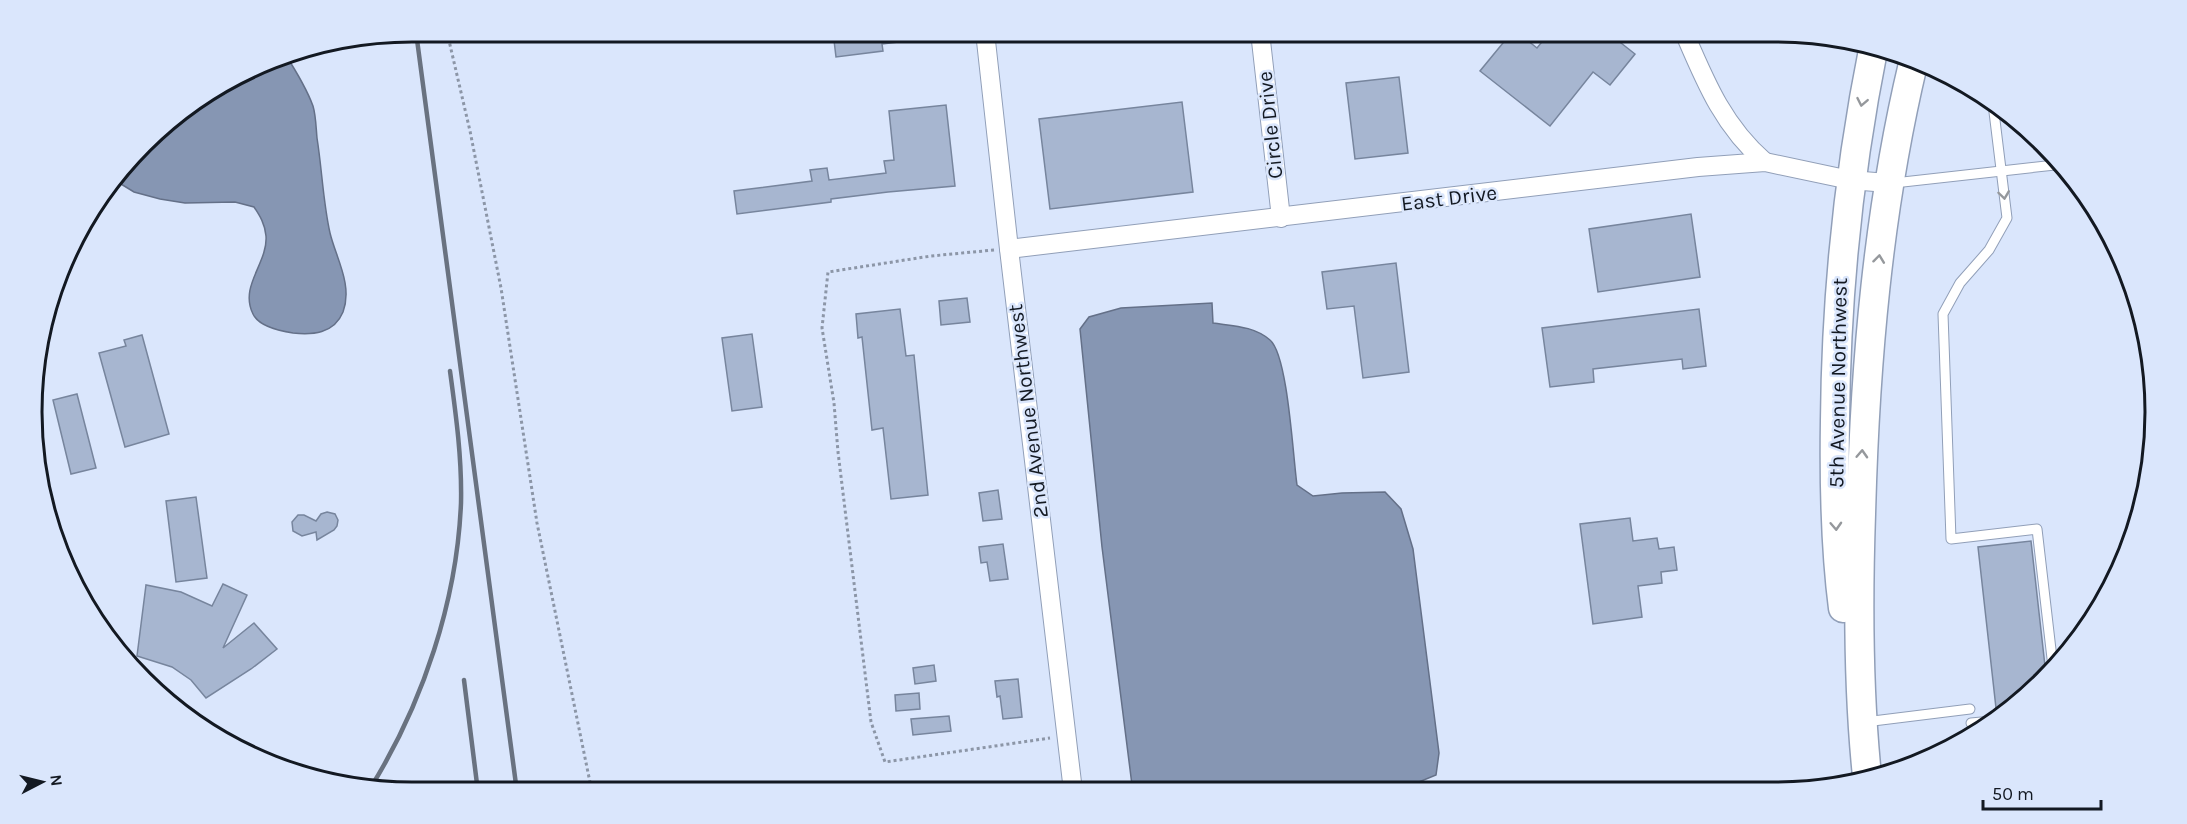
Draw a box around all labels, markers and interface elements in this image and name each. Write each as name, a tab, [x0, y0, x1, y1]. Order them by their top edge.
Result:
street label: Circle Drive	[1252, 70, 1288, 180]
one-way arrow	[1856, 97, 1869, 107]
street label: East Drive	[1400, 180, 1498, 216]
one-way arrow	[1997, 190, 2009, 199]
one-way arrow	[1872, 255, 1884, 264]
street label: 5th Avenue Northwest	[1824, 277, 1852, 488]
street label: 2nd Avenue Northwest	[1003, 303, 1053, 519]
one-way arrow	[1856, 449, 1869, 458]
one-way arrow	[1830, 522, 1843, 531]
north arrow	[12, 752, 72, 812]
text: N	[46, 773, 67, 787]
scale bar	[1983, 773, 2102, 811]
text: 50 m	[1992, 783, 2034, 805]

